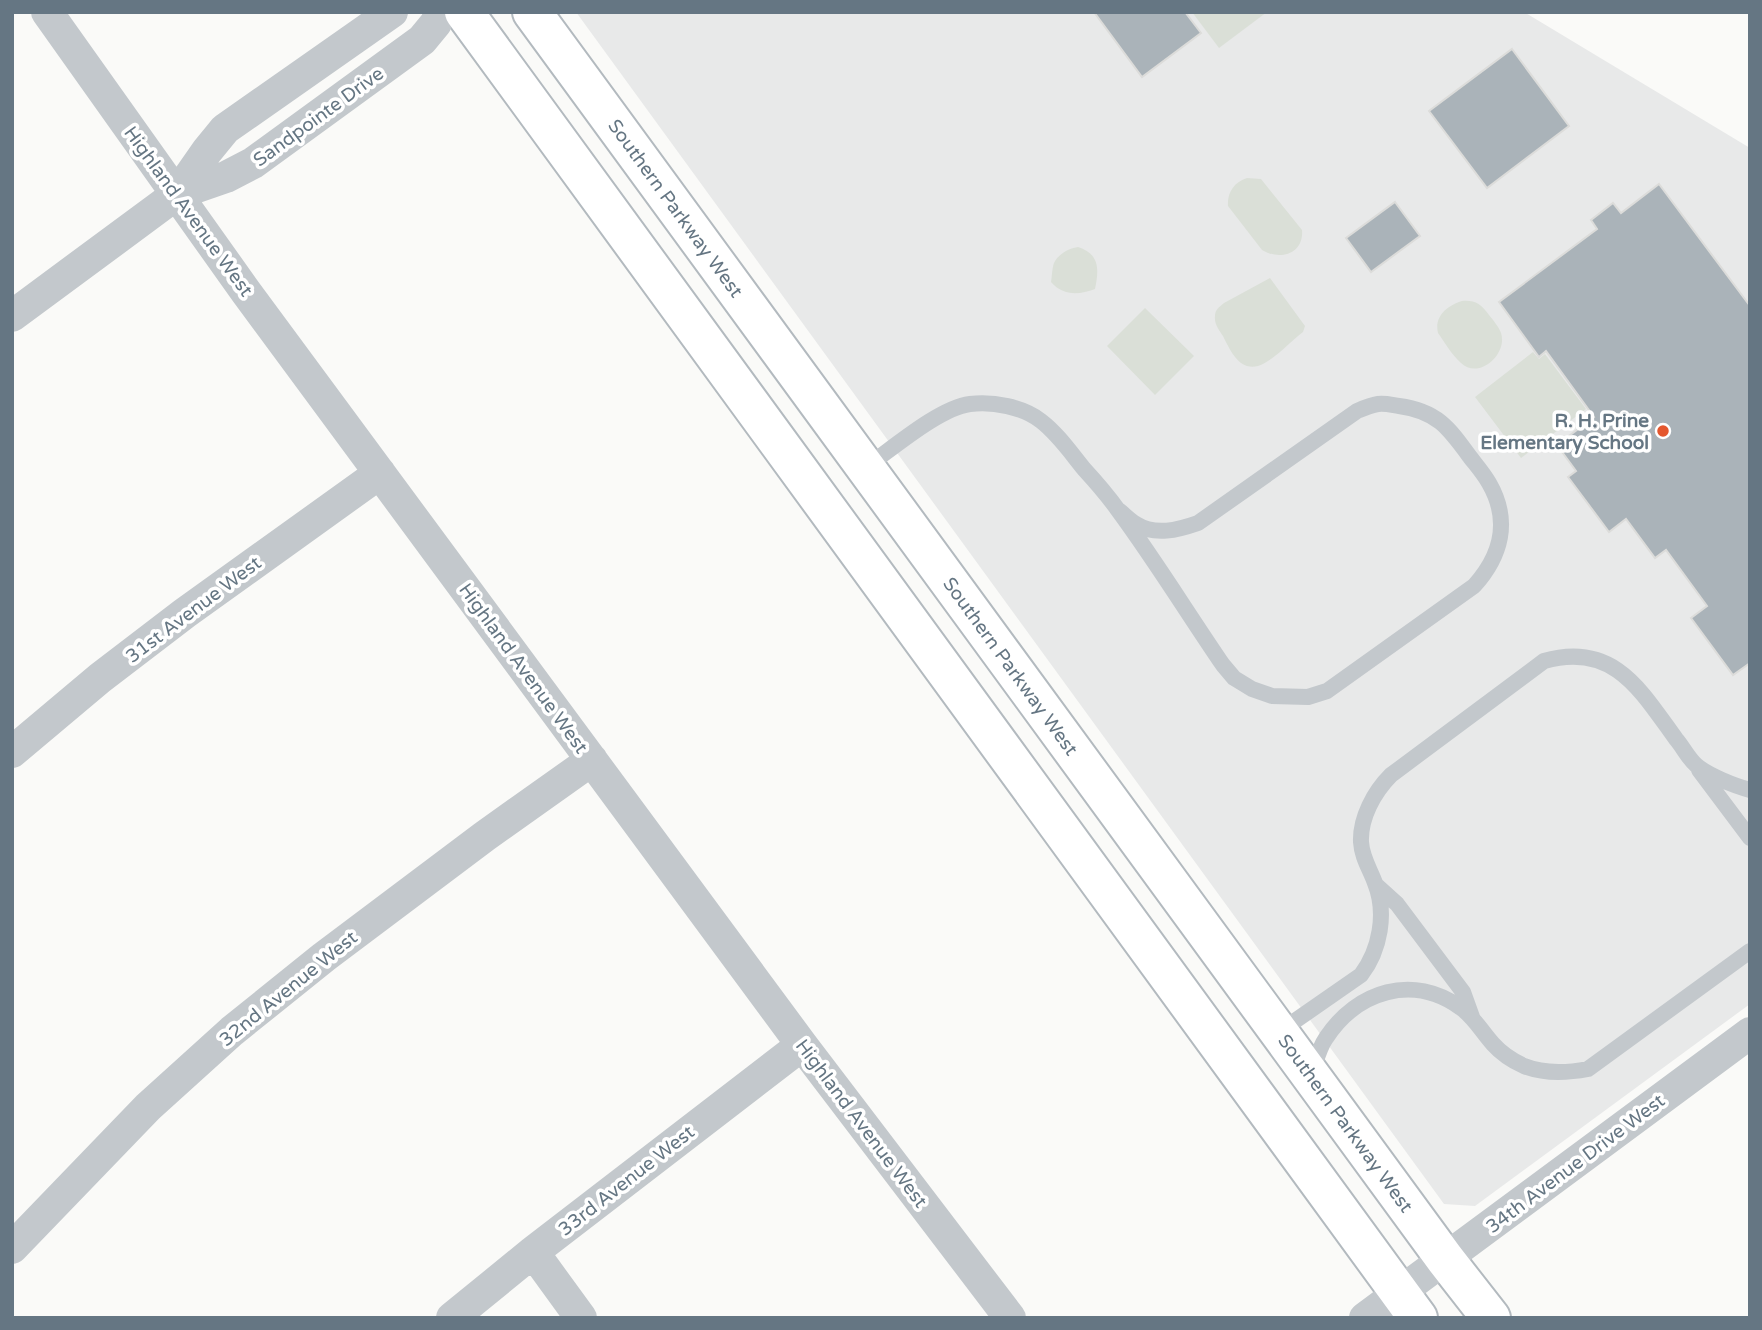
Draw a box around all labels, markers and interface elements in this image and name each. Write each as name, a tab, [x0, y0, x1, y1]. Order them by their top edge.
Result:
street label: Sandpointe Drive	[249, 62, 388, 171]
street label: Southern Parkway West	[603, 115, 747, 302]
street label: Highland Avenue West	[119, 122, 257, 301]
place label: R. H. Prine Elementary School	[1480, 410, 1649, 455]
marker: R. H. Prine Elementary School	[1655, 423, 1671, 439]
street label: 31st Avenue West	[122, 552, 265, 668]
street label: Southern Parkway West	[938, 573, 1082, 760]
street label: Highland Avenue West	[454, 579, 592, 758]
street label: 32nd Avenue West	[215, 927, 362, 1051]
street label: Southern Parkway West	[1273, 1030, 1417, 1217]
street label: Highland Avenue West	[791, 1035, 932, 1212]
street label: 34th Avenue Drive West	[1482, 1089, 1669, 1238]
street label: 33rd Avenue West	[554, 1121, 699, 1241]

